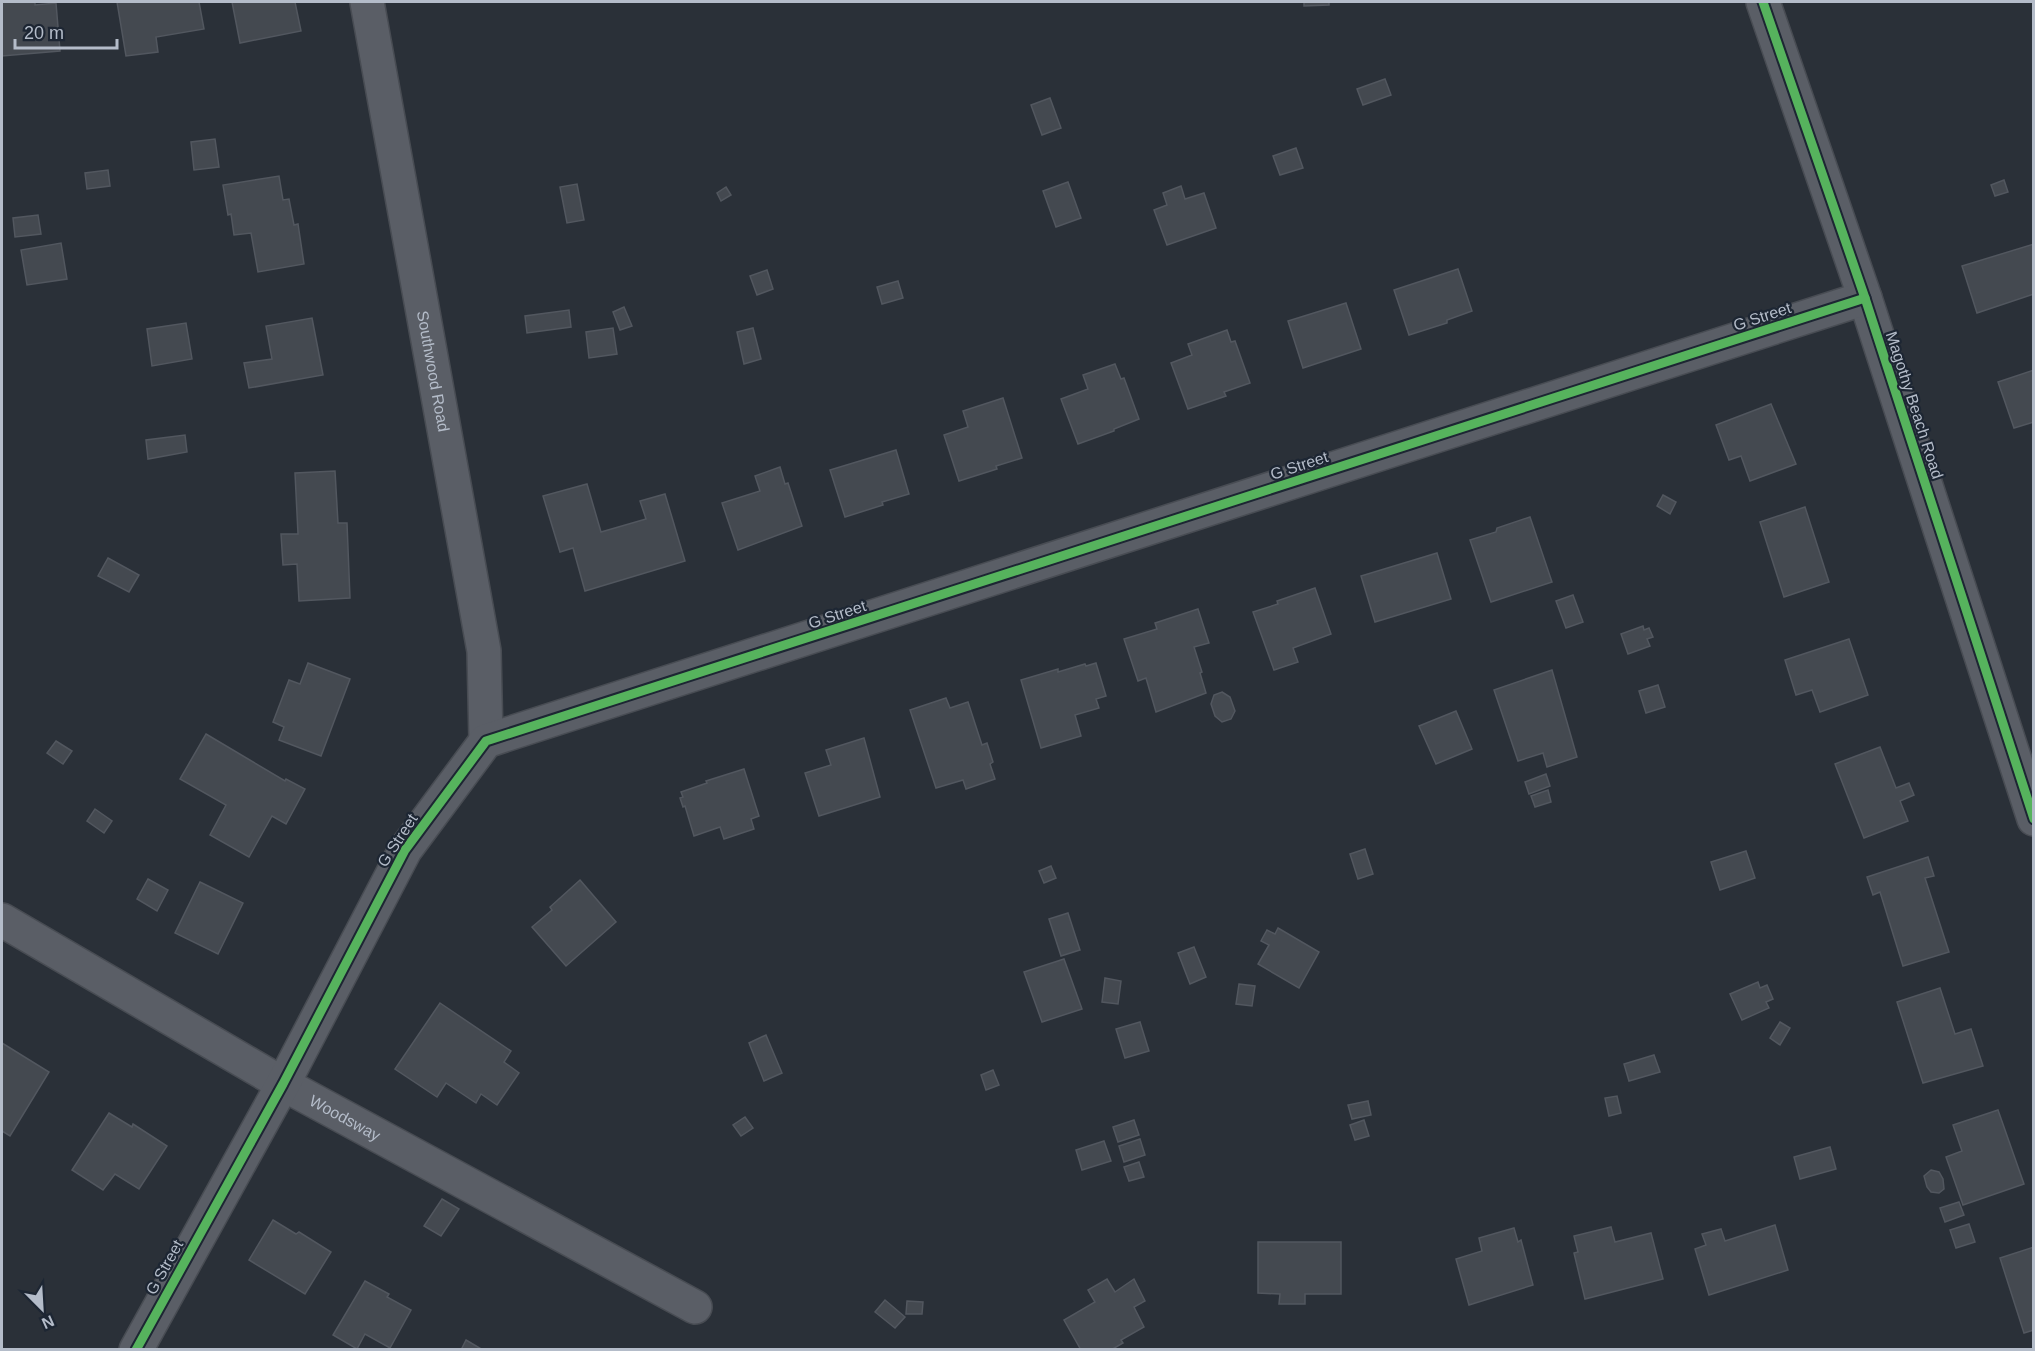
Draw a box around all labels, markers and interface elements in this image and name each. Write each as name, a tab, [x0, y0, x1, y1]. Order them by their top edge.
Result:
scale bar	[15, 12, 117, 50]
text: 20 m	[24, 23, 64, 43]
street label: G Street	[1731, 299, 1794, 334]
street label: Southwood Road	[414, 309, 452, 433]
street label: Magothy Beach Road	[1883, 329, 1946, 481]
street label: G Street	[1268, 448, 1331, 483]
street label: G Street	[806, 597, 869, 632]
street label: G Street	[374, 810, 421, 870]
street label: Woodsway	[307, 1092, 383, 1144]
street label: G Street	[143, 1237, 187, 1297]
north arrow	[12, 1279, 72, 1339]
text: N	[39, 1312, 57, 1332]

